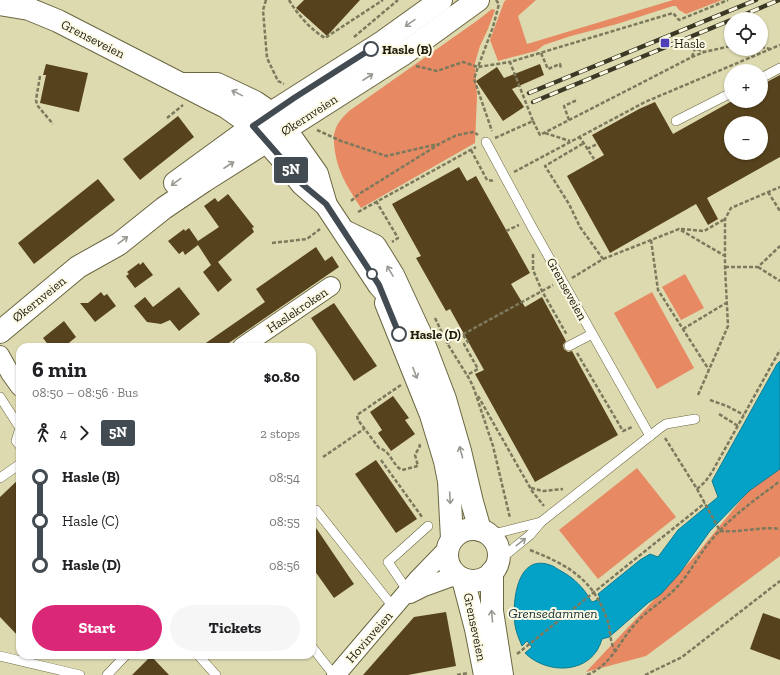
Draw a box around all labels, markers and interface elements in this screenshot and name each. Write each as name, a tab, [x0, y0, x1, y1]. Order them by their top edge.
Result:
map controls	[724, 12, 768, 160]
button: locate	[724, 12, 768, 56]
street label: Grenseveien	[59, 17, 128, 62]
one-way arrow	[405, 19, 416, 27]
place label: Hasle	[674, 36, 705, 51]
marker: Hasle	[659, 37, 671, 49]
marker: Hasle (B)	[363, 41, 379, 57]
place label: Hasle (B)	[382, 42, 432, 57]
button: +	[724, 64, 768, 108]
one-way arrow	[362, 73, 373, 81]
one-way arrow	[232, 89, 244, 96]
street label: Økernveien	[278, 91, 341, 139]
button: −	[724, 116, 768, 160]
line badge: 5N	[273, 157, 309, 183]
one-way arrow	[223, 160, 235, 168]
text: 5N	[282, 161, 300, 178]
one-way arrow	[171, 178, 182, 186]
one-way arrow	[118, 236, 129, 244]
street label: Grenseveien	[544, 255, 591, 323]
one-way arrow	[386, 265, 394, 277]
unlabelled marker	[366, 268, 378, 280]
street label: Økernveien	[9, 273, 69, 325]
street label: Haslekroken	[264, 284, 331, 336]
marker: Hasle (D)	[391, 326, 407, 342]
place label: Hasle (D)	[410, 327, 461, 342]
text: 6 min	[32, 356, 87, 383]
one-way arrow	[412, 367, 419, 380]
text: $0.80	[264, 368, 300, 386]
text: 08:50 – 08:56 · Bus	[32, 385, 138, 400]
icon: walk	[32, 422, 54, 444]
icon: forward	[73, 422, 95, 444]
text: 5N	[109, 424, 127, 441]
text: 4	[60, 426, 67, 441]
text: 2 stops	[260, 426, 300, 441]
one-way arrow	[456, 446, 464, 459]
text: Hasle (B)	[62, 468, 120, 486]
text: 08:54	[269, 470, 300, 485]
one-way arrow	[446, 491, 454, 504]
text: Hasle (C)	[62, 512, 119, 530]
text: 08:55	[269, 514, 300, 529]
one-way arrow	[515, 538, 526, 547]
text: Hasle (D)	[62, 556, 121, 574]
text: 08:56	[269, 558, 300, 573]
street label: Grenseveien	[460, 592, 490, 663]
button: Start	[32, 605, 162, 651]
button: Tickets	[170, 605, 300, 651]
water label: Grensedammen	[508, 605, 598, 622]
street label: Hovinveien	[343, 608, 396, 666]
one-way arrow	[489, 610, 496, 623]

